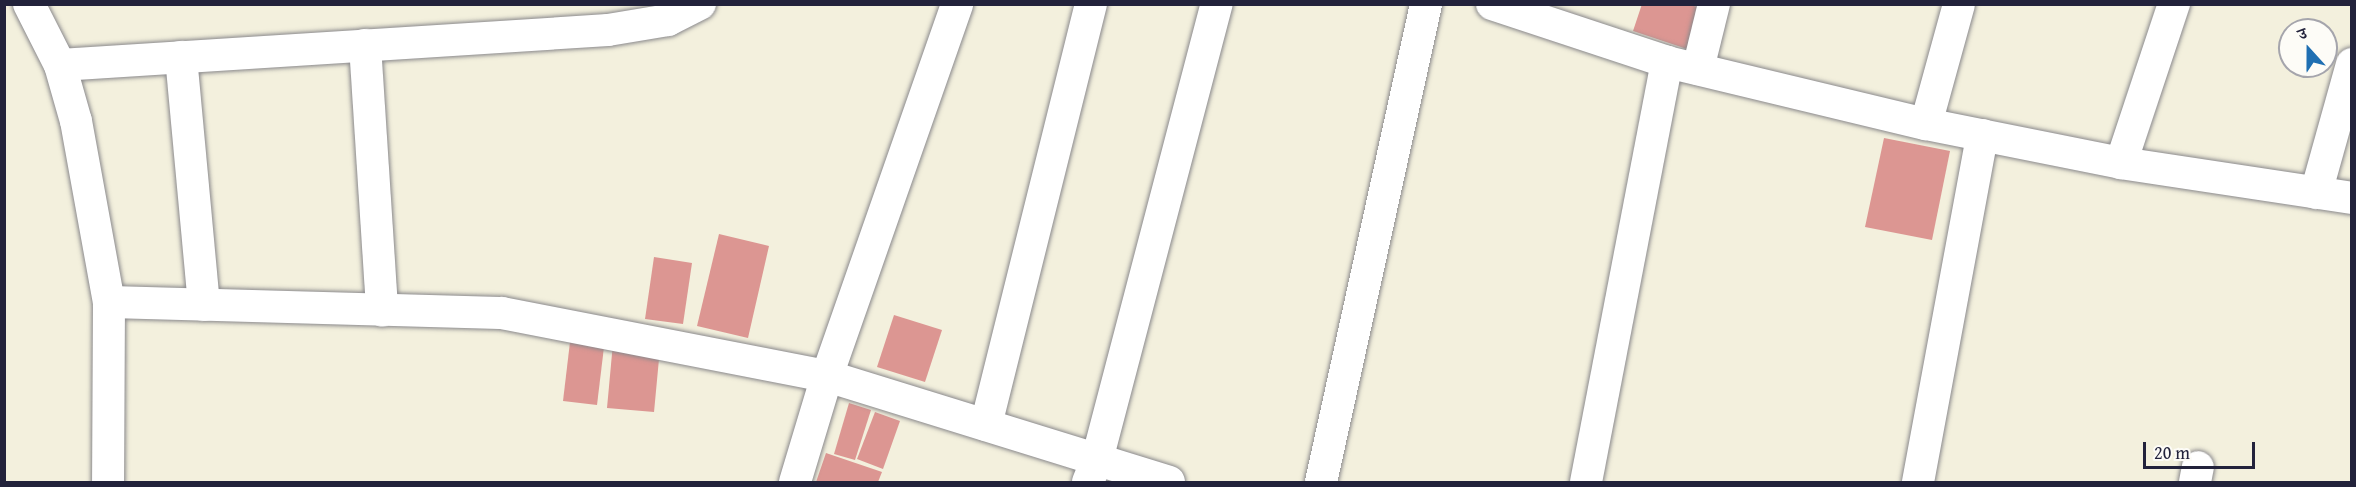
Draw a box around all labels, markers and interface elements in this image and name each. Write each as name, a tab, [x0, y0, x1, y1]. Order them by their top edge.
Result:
north arrow	[2278, 18, 2338, 78]
text: उ	[2294, 20, 2310, 46]
scale bar	[2146, 430, 2258, 468]
text: 20 m	[2154, 439, 2190, 466]

